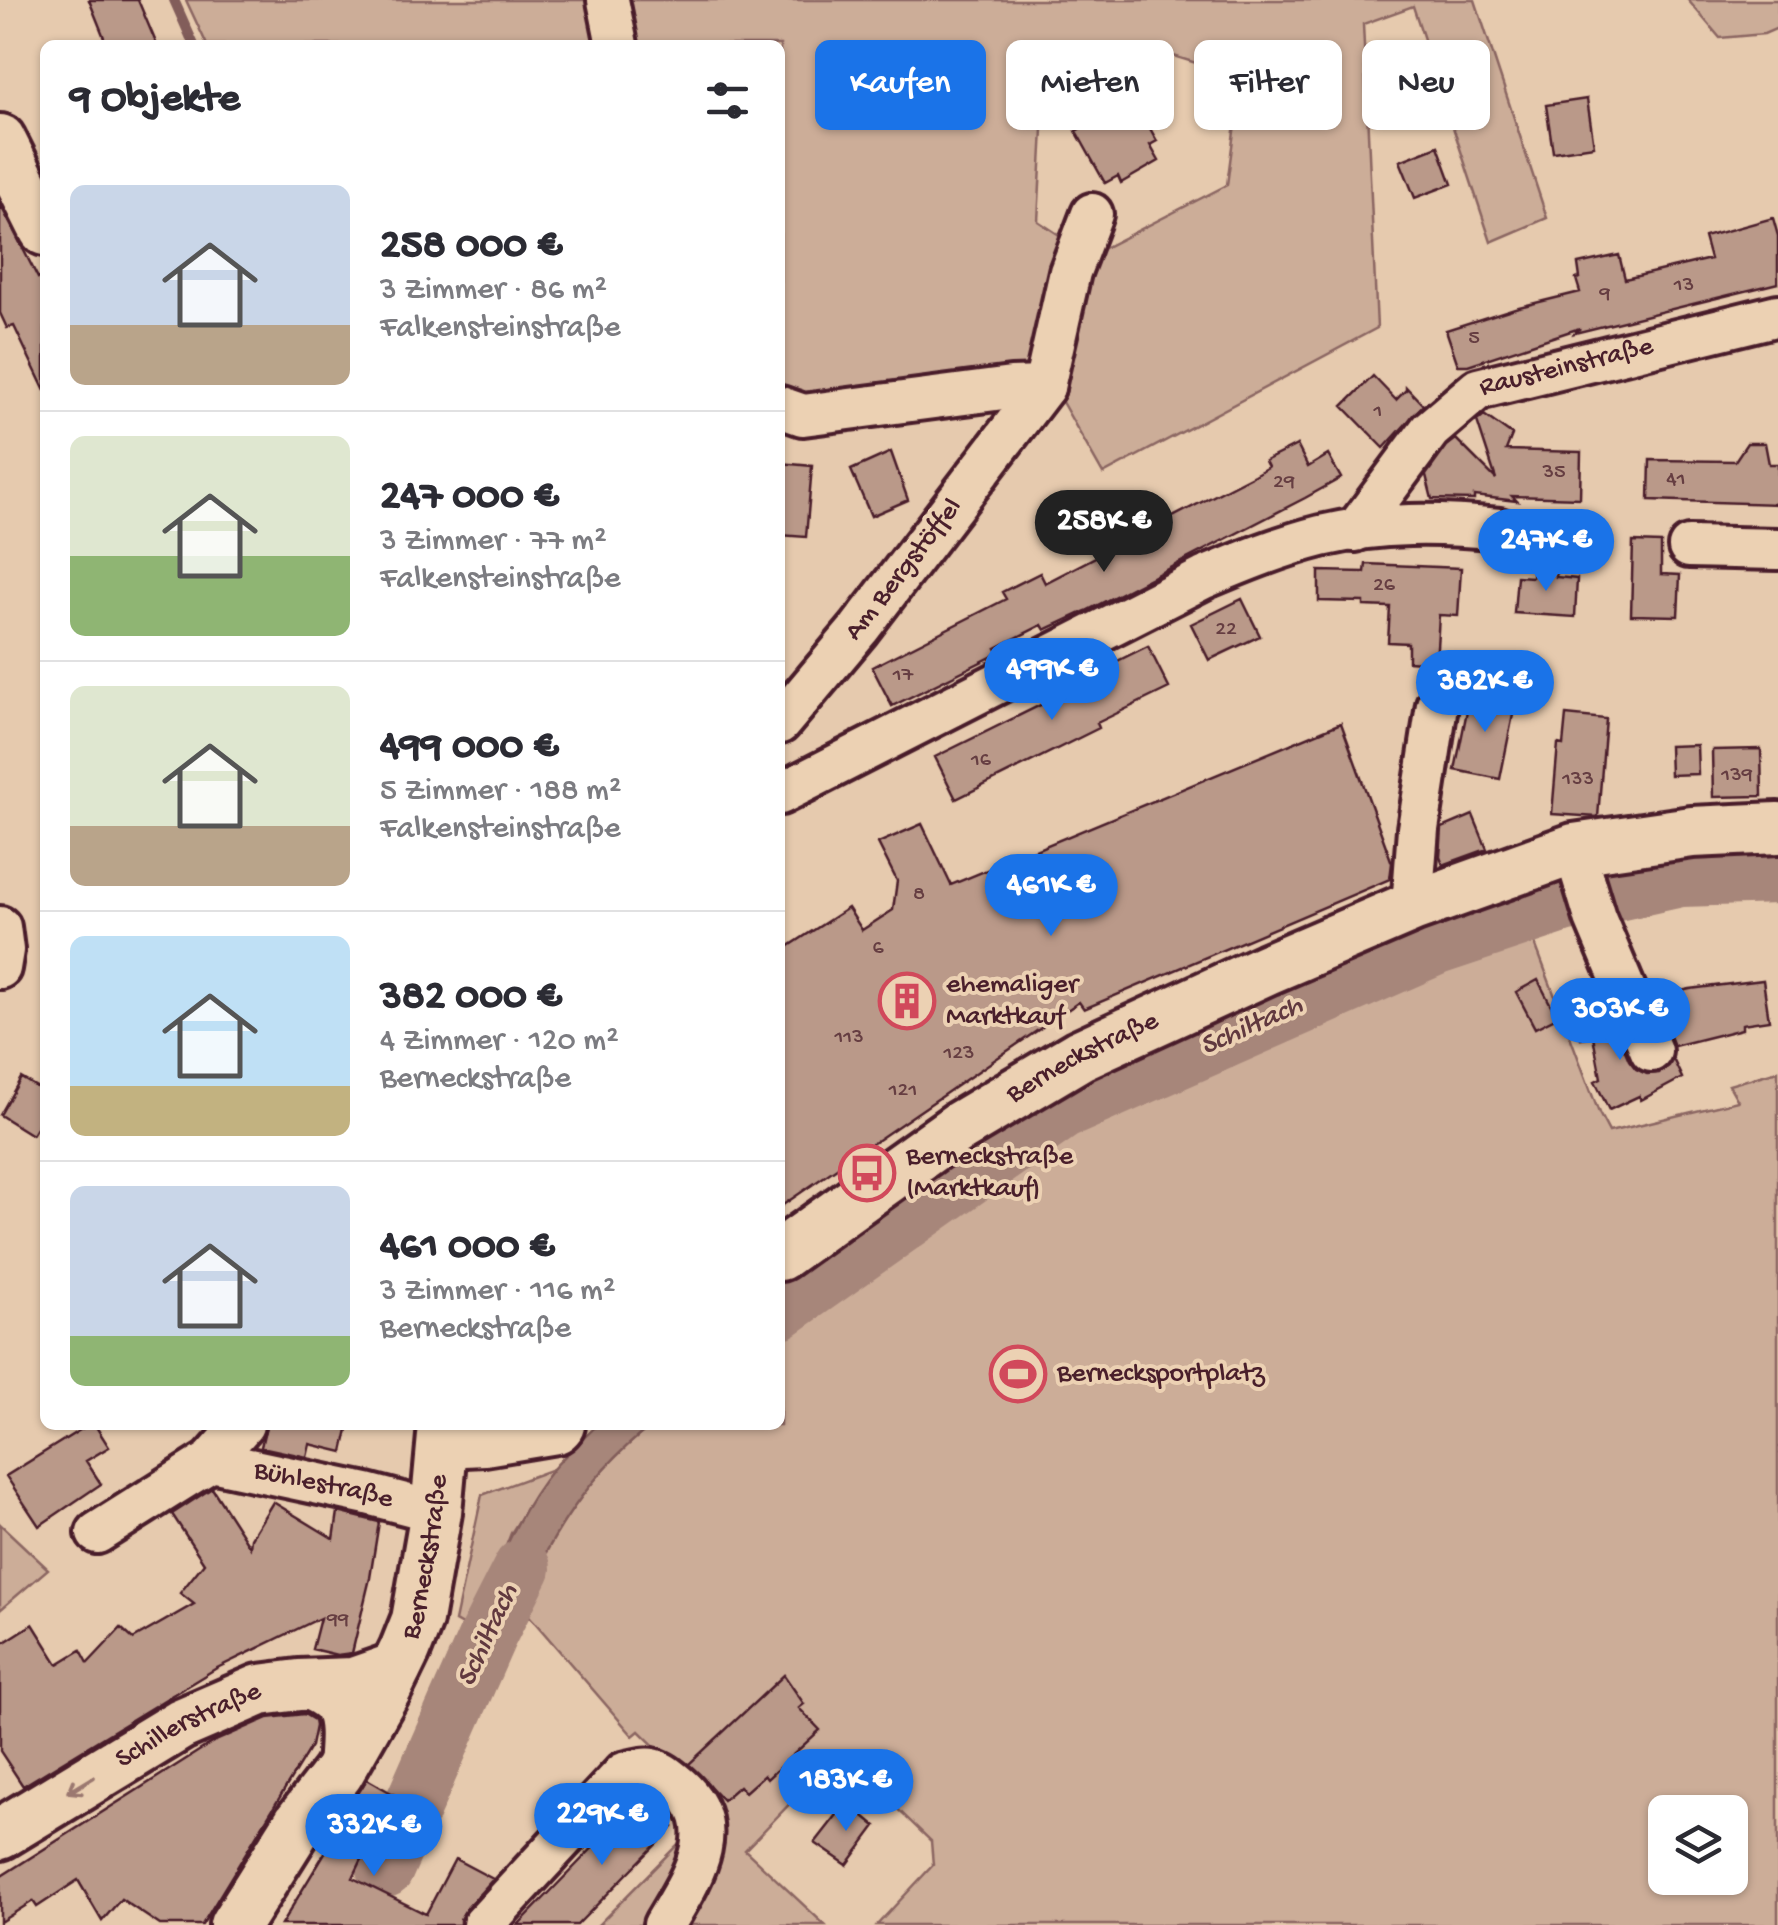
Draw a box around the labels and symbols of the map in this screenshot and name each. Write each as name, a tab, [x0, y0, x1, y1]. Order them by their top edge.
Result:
house number: 13	[1673, 273, 1694, 299]
house number: 9	[1598, 282, 1611, 308]
house number: 5	[1468, 326, 1480, 352]
street label: Rausteinstraße	[1476, 330, 1657, 404]
house number: 1	[1373, 399, 1382, 425]
house number: 35	[1542, 460, 1566, 486]
house number: 41	[1666, 467, 1686, 493]
house number: 29	[1273, 470, 1295, 496]
pin: 258K €	[1023, 490, 1185, 575]
street label: Am Bergstöffel	[838, 492, 970, 648]
pin: 247K €	[1465, 509, 1627, 594]
house number: 26	[1373, 573, 1396, 599]
house number: 22	[1215, 617, 1237, 643]
pin: 499K €	[971, 638, 1133, 723]
pin: 382K €	[1404, 650, 1566, 735]
house number: 17	[892, 663, 914, 689]
house number: 16	[970, 748, 992, 774]
house number: 139	[1720, 763, 1753, 789]
house number: 133	[1561, 767, 1594, 793]
pin: 461K €	[970, 854, 1132, 939]
house number: 8	[913, 882, 925, 908]
house number: 6	[872, 936, 884, 962]
place label: ehemaliger Marktkauf	[946, 969, 1080, 1034]
building icon: ehemaliger Marktkauf	[877, 971, 937, 1031]
pin: 303K €	[1539, 978, 1701, 1063]
water label: Schiltach	[1195, 989, 1310, 1065]
street label: Berneckstraße	[1000, 1004, 1164, 1112]
house number: 113	[833, 1025, 864, 1051]
house number: 123	[942, 1041, 975, 1067]
house number: 121	[888, 1078, 917, 1104]
place label: Berneckstraße (Marktkauf)	[905, 1141, 1074, 1206]
bus stop icon: Berneckstraße (Marktkauf)	[837, 1143, 897, 1203]
sports icon: Bernecksportplatz	[988, 1344, 1048, 1404]
place label: Bernecksportplatz	[1056, 1358, 1266, 1391]
street label: Bühlestraße	[250, 1454, 397, 1517]
street label: Berneckstraße	[394, 1472, 456, 1645]
water label: Schiltach	[450, 1579, 528, 1693]
house number: 99	[326, 1608, 349, 1634]
street label: Schillerstraße	[110, 1675, 267, 1776]
pin: 183K €	[765, 1749, 927, 1834]
one-way arrow	[67, 1775, 96, 1795]
pin: 229K €	[521, 1783, 683, 1868]
pin: 332K €	[293, 1794, 455, 1879]

